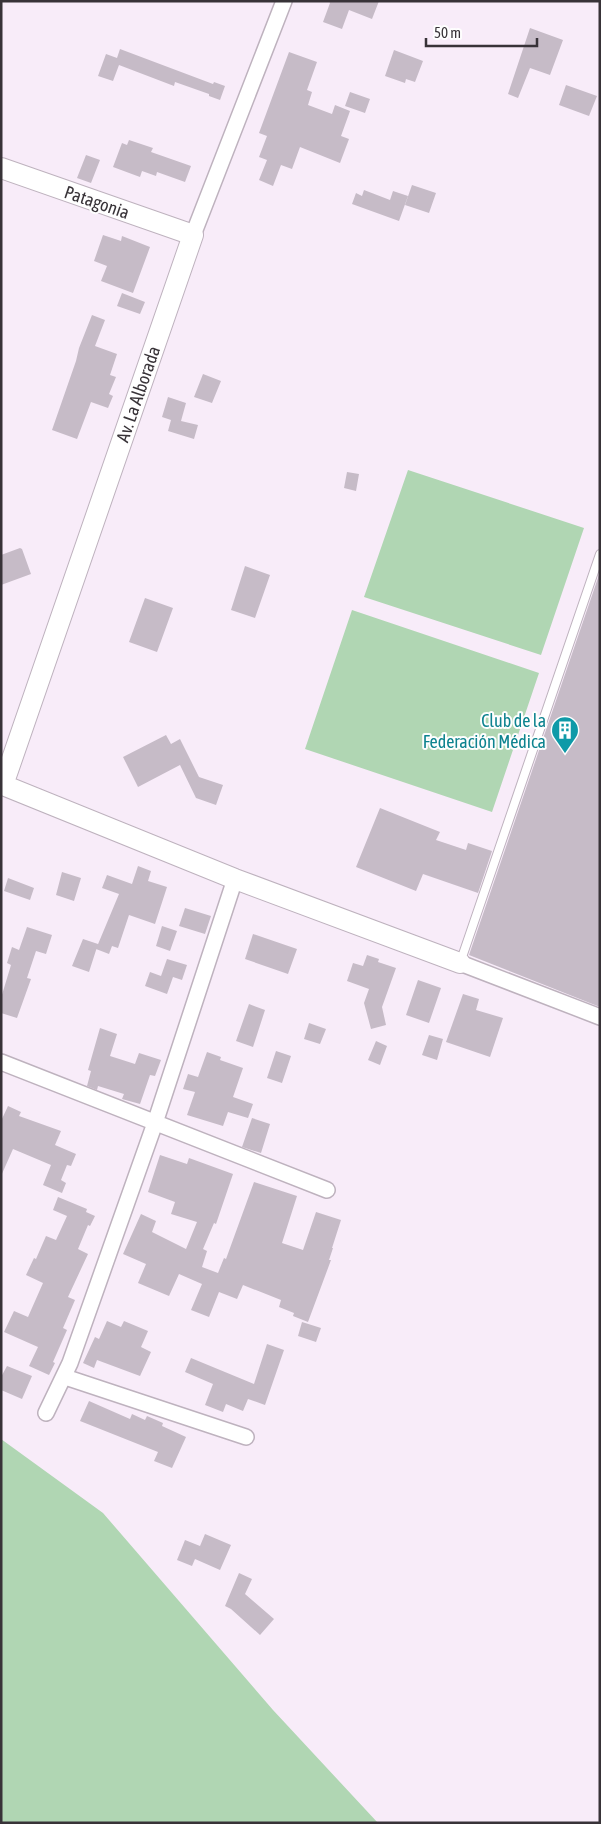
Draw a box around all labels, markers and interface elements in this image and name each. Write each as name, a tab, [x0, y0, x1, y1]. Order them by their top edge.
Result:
scale bar	[426, 15, 537, 47]
text: 50 m	[434, 24, 461, 41]
street label: Patagonia	[62, 181, 132, 223]
street label: Av. La Alborada	[112, 343, 164, 445]
place label: Club de la Federación Médica	[423, 710, 546, 752]
building icon: Club de la Federación Médica	[550, 715, 580, 754]

